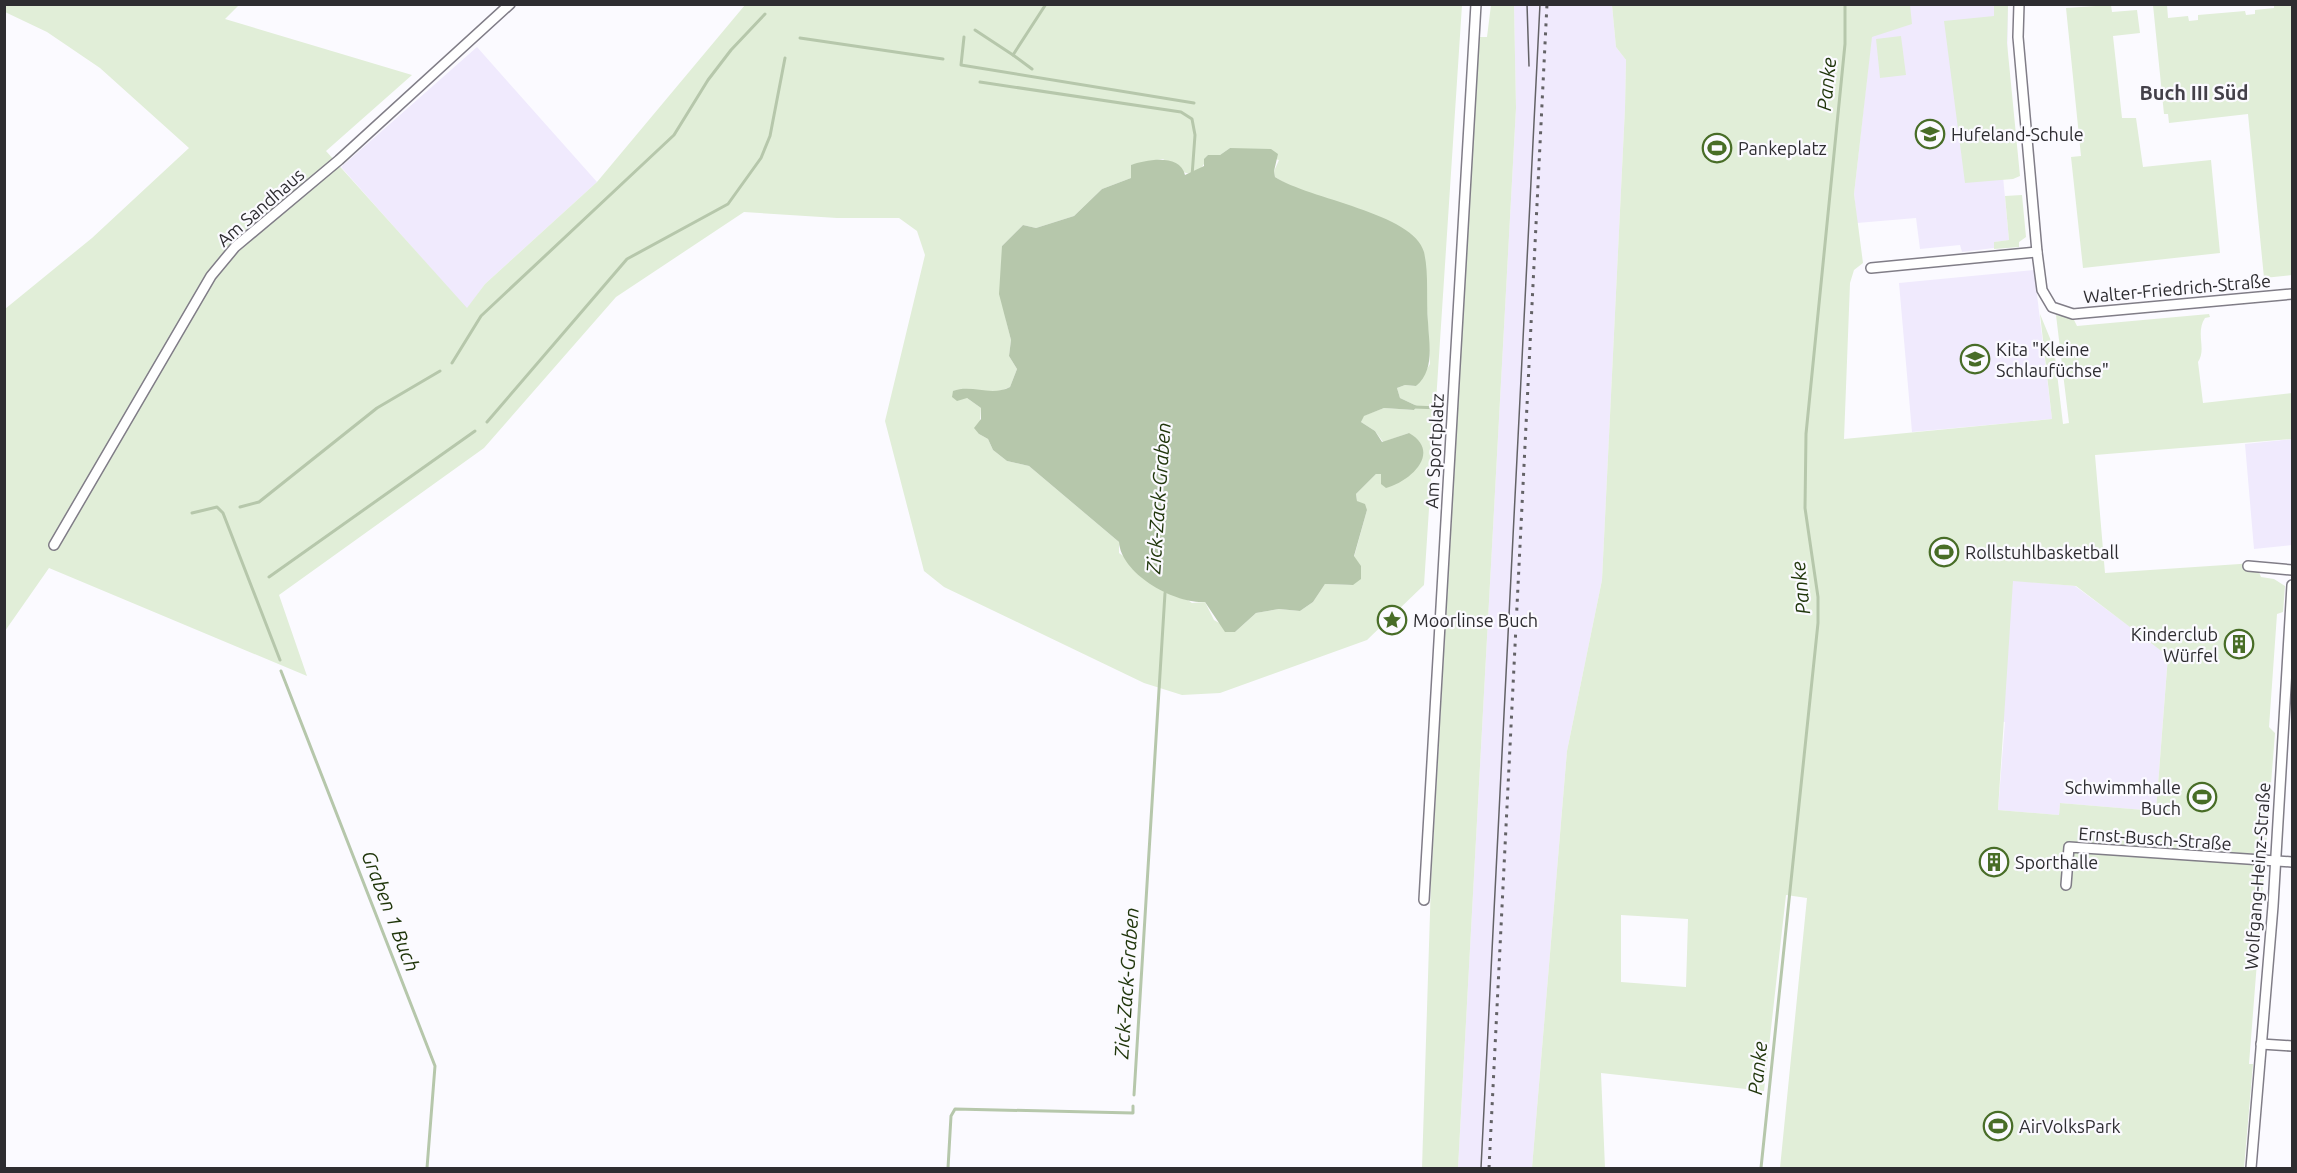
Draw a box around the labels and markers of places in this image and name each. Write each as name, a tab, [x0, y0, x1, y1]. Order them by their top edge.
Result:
school or university icon: Hufeland-Schule	[1914, 118, 1946, 150]
place label: Hufeland-Schule	[1951, 124, 2084, 144]
sports icon: Pankeplatz	[1701, 132, 1733, 164]
place label: Pankeplatz	[1738, 138, 1827, 158]
place label: Kita "Kleine Schlaufüchse"	[1996, 339, 2109, 380]
school or university icon: Kita "Kleine Schlaufüchse"	[1959, 343, 1991, 375]
sports icon: Rollstuhlbasketball	[1928, 536, 1960, 568]
place label: Rollstuhlbasketball	[1965, 542, 2119, 562]
place icon: Moorlinse Buch	[1376, 604, 1408, 636]
place label: Moorlinse Buch	[1413, 610, 1538, 630]
place label: Kinderclub Würfel	[2131, 624, 2218, 665]
building icon: Kinderclub Würfel	[2223, 628, 2255, 660]
place label: Schwimmhalle Buch	[2065, 777, 2181, 818]
sports icon: Schwimmhalle Buch	[2186, 781, 2218, 813]
building icon: Sporthalle	[1978, 846, 2010, 878]
place label: Sporthalle	[2015, 852, 2098, 872]
sports icon: AirVolksPark	[1982, 1110, 2014, 1142]
place label: AirVolksPark	[2019, 1116, 2121, 1136]

